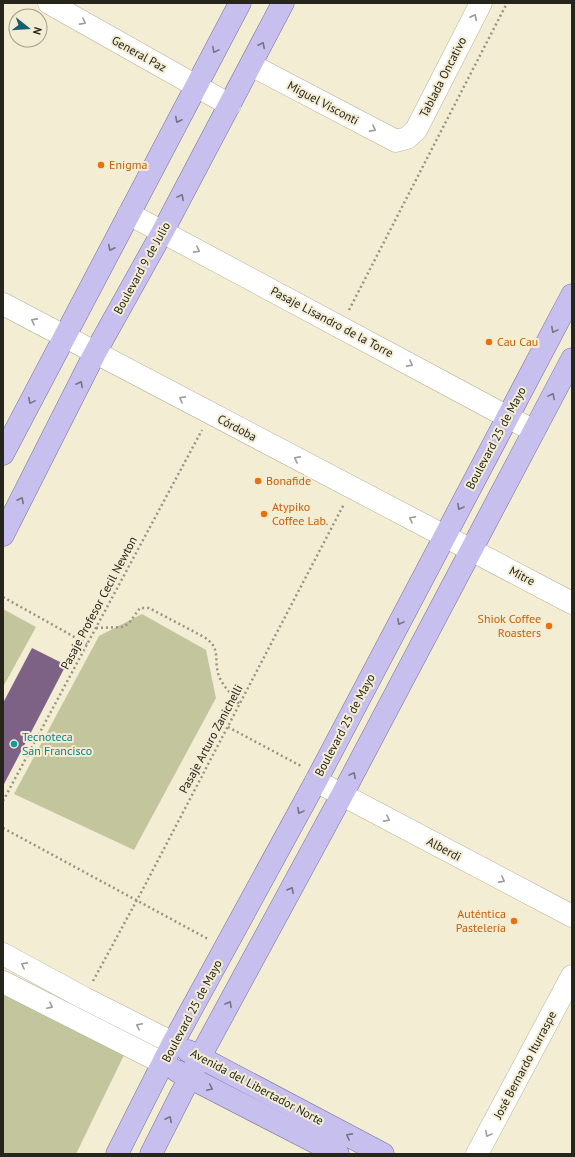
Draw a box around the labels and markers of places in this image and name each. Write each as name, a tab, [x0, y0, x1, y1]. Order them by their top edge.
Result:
place label: Enigma	[109, 157, 147, 172]
marker: Enigma	[96, 160, 106, 170]
place label: Cau Cau	[497, 334, 538, 349]
marker: Cau Cau	[484, 337, 494, 347]
place label: Bonafide	[266, 473, 311, 488]
marker: Bonafide	[253, 476, 263, 486]
place label: Atypiko Coffee Lab.	[272, 499, 328, 528]
marker: Atypiko Coffee Lab.	[259, 509, 269, 519]
place label: Shiok Coffee Roasters	[478, 611, 541, 640]
marker: Shiok Coffee Roasters	[544, 621, 554, 631]
place label: Tecnoteca San Francisco	[22, 729, 92, 758]
marker: Tecnoteca San Francisco	[9, 739, 19, 749]
place label: Auténtica Pastelería	[456, 906, 506, 935]
marker: Auténtica Pastelería	[509, 916, 519, 926]

